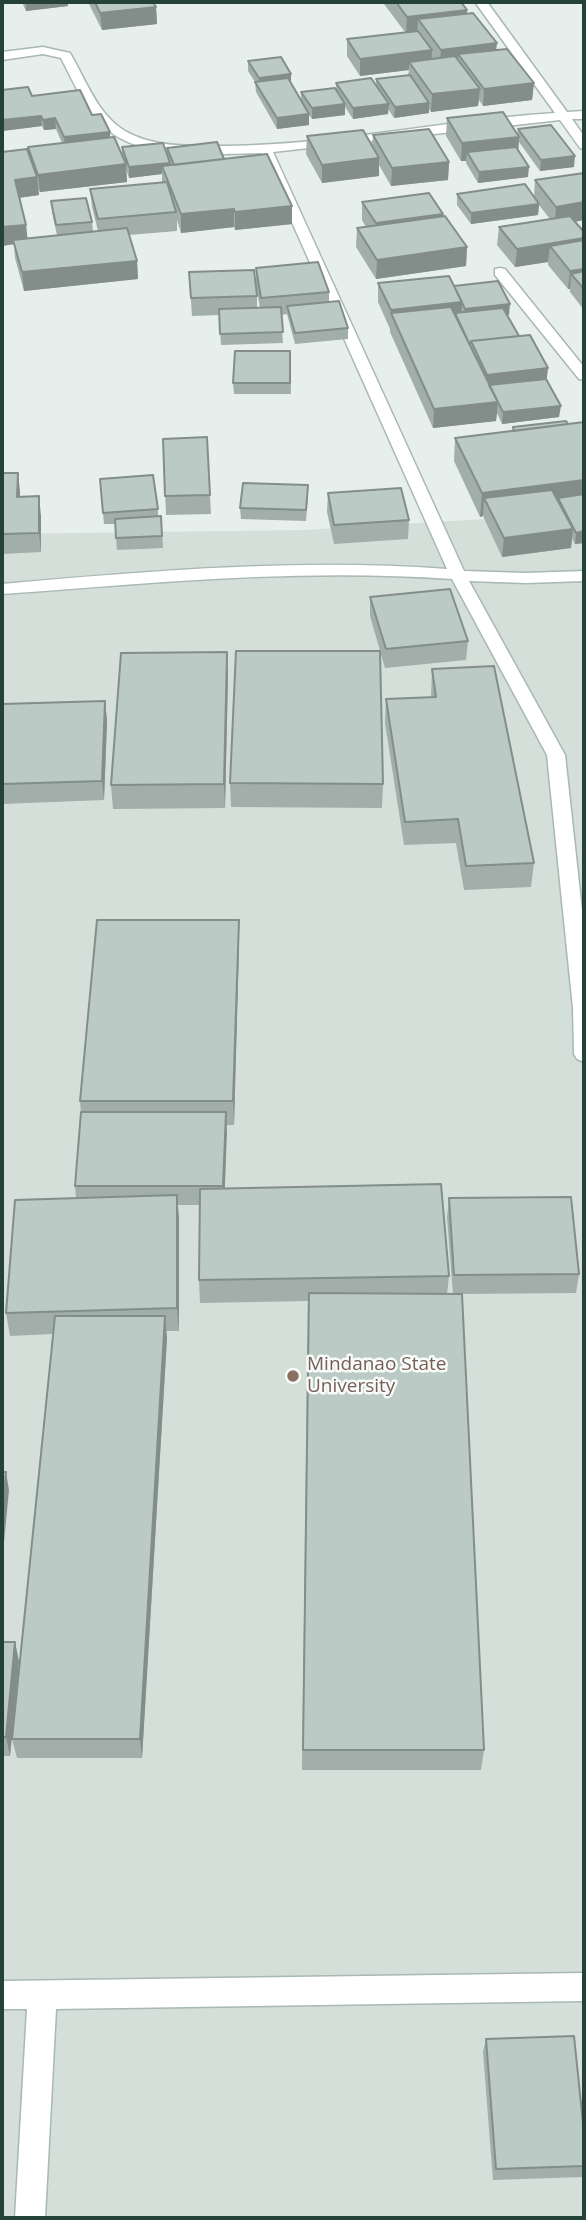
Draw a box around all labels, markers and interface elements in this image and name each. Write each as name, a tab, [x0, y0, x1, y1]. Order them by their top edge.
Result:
place label: Mindanao State University	[307, 1354, 446, 1398]
marker: Mindanao State University	[285, 1368, 301, 1384]

